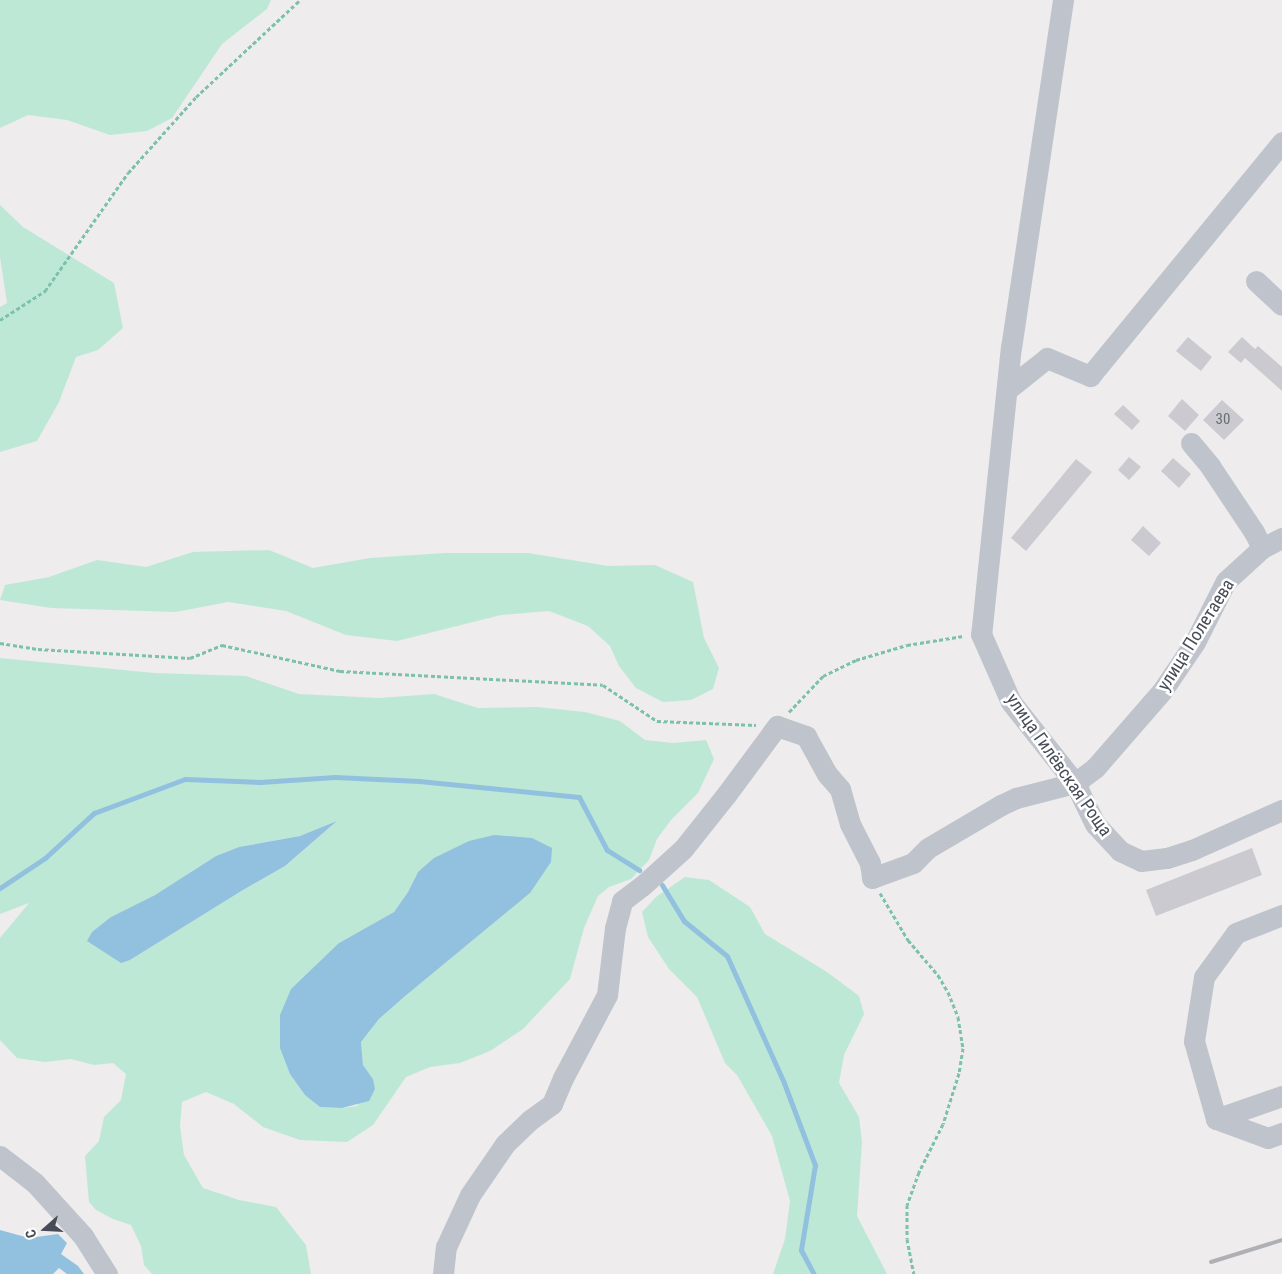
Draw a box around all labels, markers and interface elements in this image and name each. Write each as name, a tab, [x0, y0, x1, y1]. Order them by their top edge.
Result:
house number: 30	[1216, 411, 1230, 429]
street label: улица Полетаева	[1153, 575, 1239, 695]
street label: улица Гилёвская Роща	[1002, 689, 1116, 841]
north arrow	[20, 1204, 70, 1254]
text: С	[22, 1228, 40, 1240]

